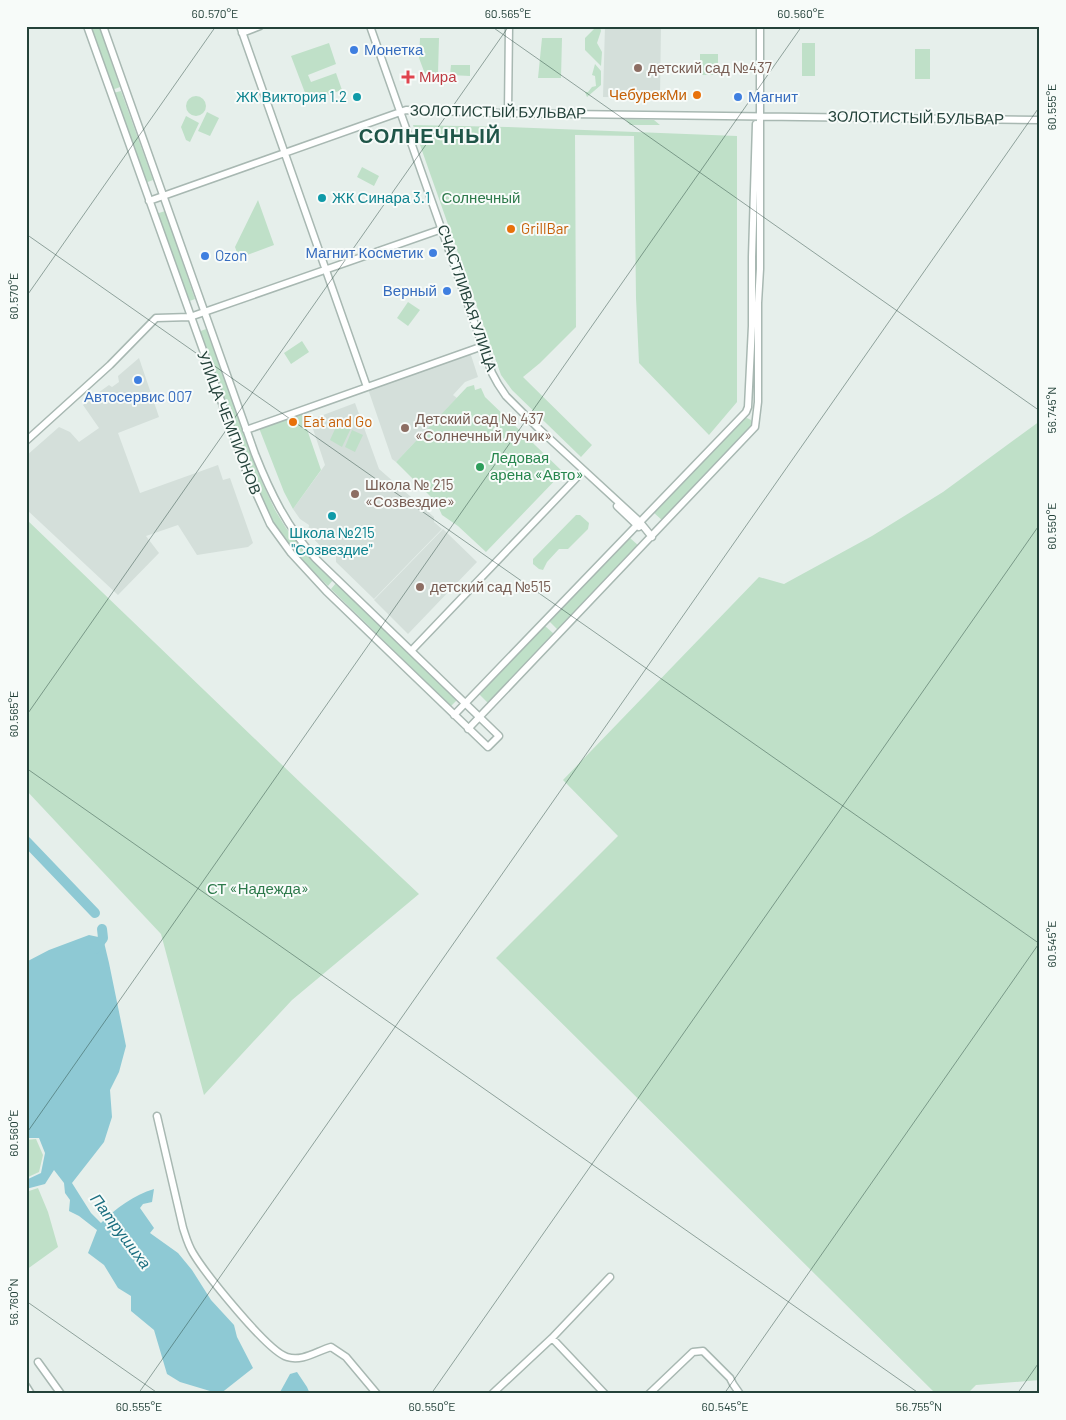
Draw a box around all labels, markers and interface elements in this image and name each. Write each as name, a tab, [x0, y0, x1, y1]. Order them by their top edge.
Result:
text: 60.570°E	[192, 6, 238, 20]
text: 60.565°E	[485, 6, 531, 20]
text: 60.560°E	[777, 6, 825, 20]
place label: Монетка	[364, 40, 424, 58]
marker: Монетка	[348, 44, 360, 56]
place label: детский сад №437	[648, 58, 772, 76]
marker: детский сад №437	[632, 62, 644, 74]
place label: Мира	[419, 67, 457, 85]
marker: Мира	[401, 70, 415, 84]
text: 60.555°E	[1044, 84, 1058, 130]
place label: ЧебурекМи	[609, 85, 687, 103]
place label: ЖК Виктория 1.2	[236, 87, 347, 105]
place label: Магнит	[748, 87, 798, 105]
marker: ЧебурекМи	[691, 89, 703, 101]
marker: ЖК Виктория 1.2	[351, 91, 363, 103]
marker: Магнит	[732, 91, 744, 103]
street label: ЗОЛОТИСТЫЙ БУЛЬВАР	[410, 100, 586, 122]
street label: ЗОЛОТИСТЫЙ БУЛЬВАР	[828, 106, 1004, 128]
district label: СОЛНЕЧНЫЙ	[359, 123, 501, 147]
place label: ЖК Синара 3.1	[332, 188, 430, 206]
park label: Солнечный	[442, 188, 520, 206]
marker: ЖК Синара 3.1	[316, 192, 328, 204]
place label: GrillBar	[521, 219, 569, 237]
street label: СЧАСТЛИВАЯ УЛИЦА	[434, 222, 502, 373]
marker: GrillBar	[505, 223, 517, 235]
place label: Магнит Косметик	[305, 243, 423, 261]
place label: Ozon	[215, 246, 247, 264]
marker: Магнит Косметик	[427, 247, 439, 259]
marker: Ozon	[199, 250, 211, 262]
text: 60.570°E	[6, 273, 20, 319]
place label: Верный	[383, 281, 437, 299]
marker: Верный	[441, 285, 453, 297]
street label: УЛИЦА ЧЕМПИОНОВ	[194, 348, 266, 497]
marker: Автосервис 007	[132, 374, 144, 386]
place label: Автосервис 007	[84, 387, 192, 405]
text: 56.745°N	[1044, 387, 1058, 433]
place label: Детский сад № 437 «Солнечный лучик»	[415, 409, 552, 444]
place label: Eat and Go	[303, 412, 372, 430]
marker: Eat and Go	[287, 416, 299, 428]
marker: Детский сад № 437 «Солнечный лучик»	[399, 422, 411, 434]
place label: Ледовая арена «Авто»	[490, 448, 584, 483]
marker: Ледовая арена «Авто»	[474, 461, 486, 473]
place label: Школа № 215 «Созвездие»	[365, 475, 455, 510]
marker: Школа № 215 «Созвездие»	[349, 488, 361, 500]
text: 60.550°E	[1044, 502, 1058, 550]
marker: Школа №215 "Созвездие"	[326, 510, 338, 522]
place label: Школа №215 "Созвездие"	[289, 523, 375, 558]
place label: детский сад №515	[430, 577, 551, 595]
marker: детский сад №515	[414, 581, 426, 593]
text: 60.565°E	[6, 691, 20, 737]
park label: СТ «Надежда»	[207, 879, 309, 897]
text: 60.545°E	[1044, 920, 1058, 968]
text: 60.560°E	[6, 1109, 20, 1157]
water label: Патрушиха	[87, 1189, 156, 1272]
text: 56.760°N	[6, 1278, 20, 1326]
text: 60.555°E	[116, 1399, 162, 1413]
text: 60.550°E	[408, 1399, 456, 1413]
text: 60.545°E	[701, 1399, 749, 1413]
text: 56.755°N	[896, 1399, 942, 1413]

